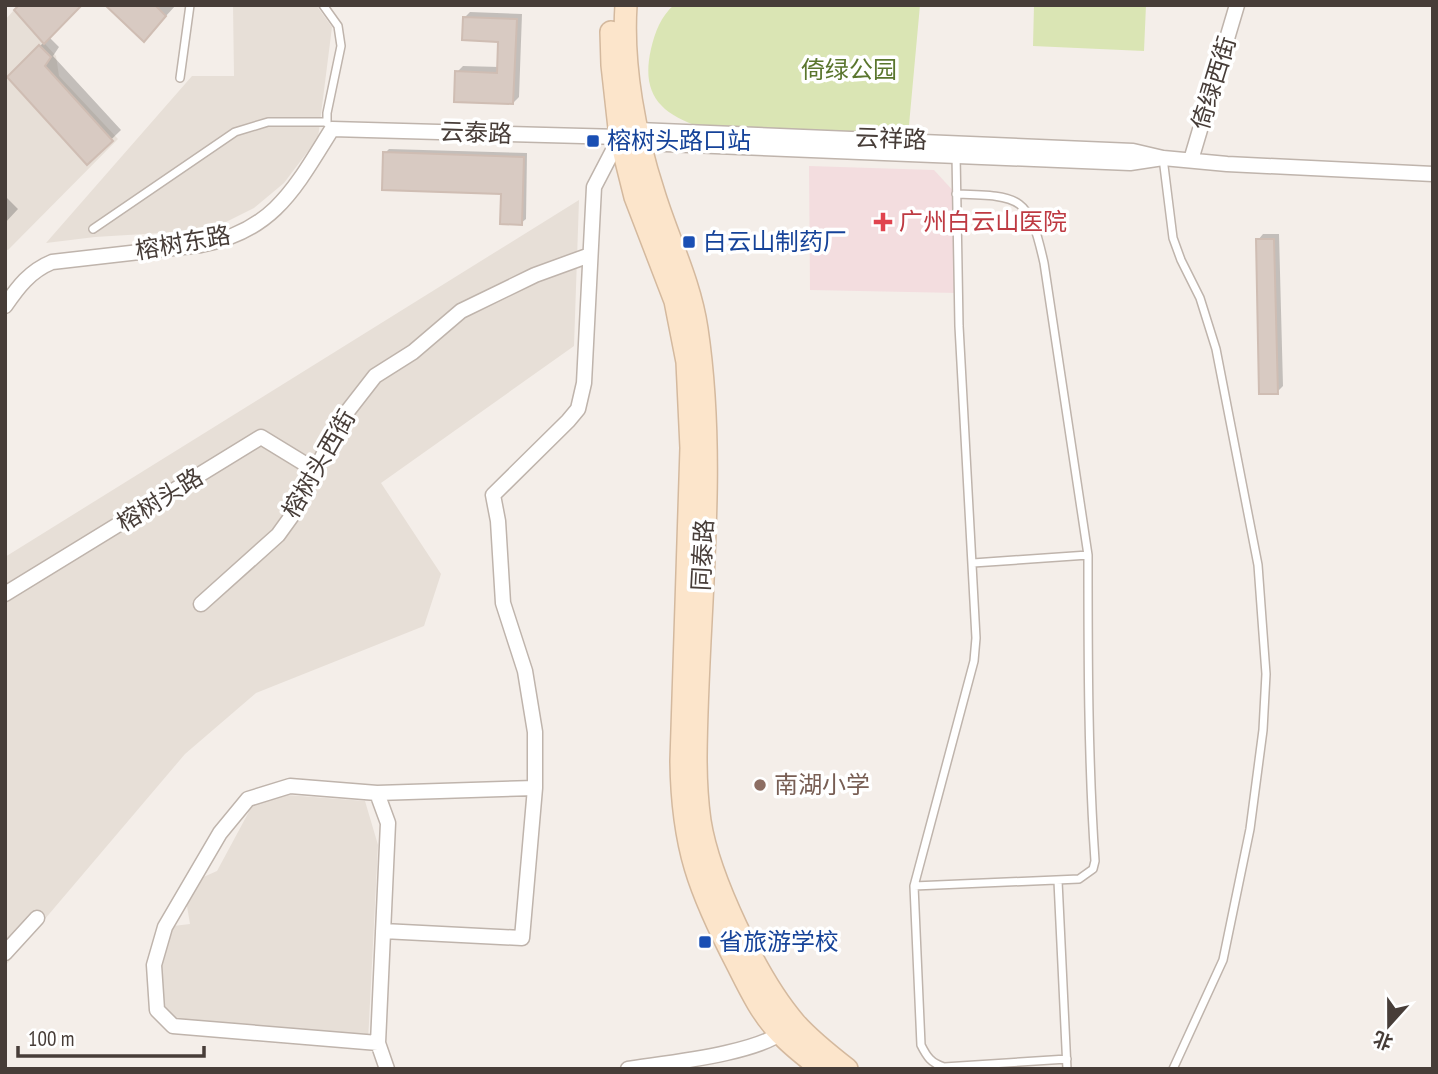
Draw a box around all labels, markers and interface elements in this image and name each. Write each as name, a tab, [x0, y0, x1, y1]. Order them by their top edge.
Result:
street label: 倚绿西街	[1185, 32, 1242, 133]
park label: 倚绿公园	[801, 54, 897, 85]
street label: 云泰路	[439, 116, 513, 149]
street label: 云祥路	[854, 122, 928, 155]
place label: 榕树头路口站	[607, 125, 751, 156]
marker: 榕树头路口站	[585, 133, 601, 149]
place label: 广州白云山医院	[899, 206, 1067, 237]
marker: 广州白云山医院	[873, 212, 893, 232]
street label: 榕树东路	[133, 219, 233, 266]
place label: 白云山制药厂	[703, 226, 847, 257]
marker: 白云山制药厂	[681, 234, 697, 250]
street label: 榕树头西街	[275, 404, 362, 523]
street label: 榕树头路	[111, 461, 209, 538]
street label: 同泰路	[685, 518, 720, 592]
place label: 南湖小学	[774, 769, 870, 800]
marker: 南湖小学	[752, 777, 768, 793]
place label: 省旅游学校	[719, 926, 839, 957]
marker: 省旅游学校	[697, 934, 713, 950]
north arrow	[1354, 990, 1424, 1060]
scale bar	[18, 1014, 203, 1058]
text: 100 m	[28, 1025, 74, 1052]
text: 北	[1370, 1026, 1396, 1055]

